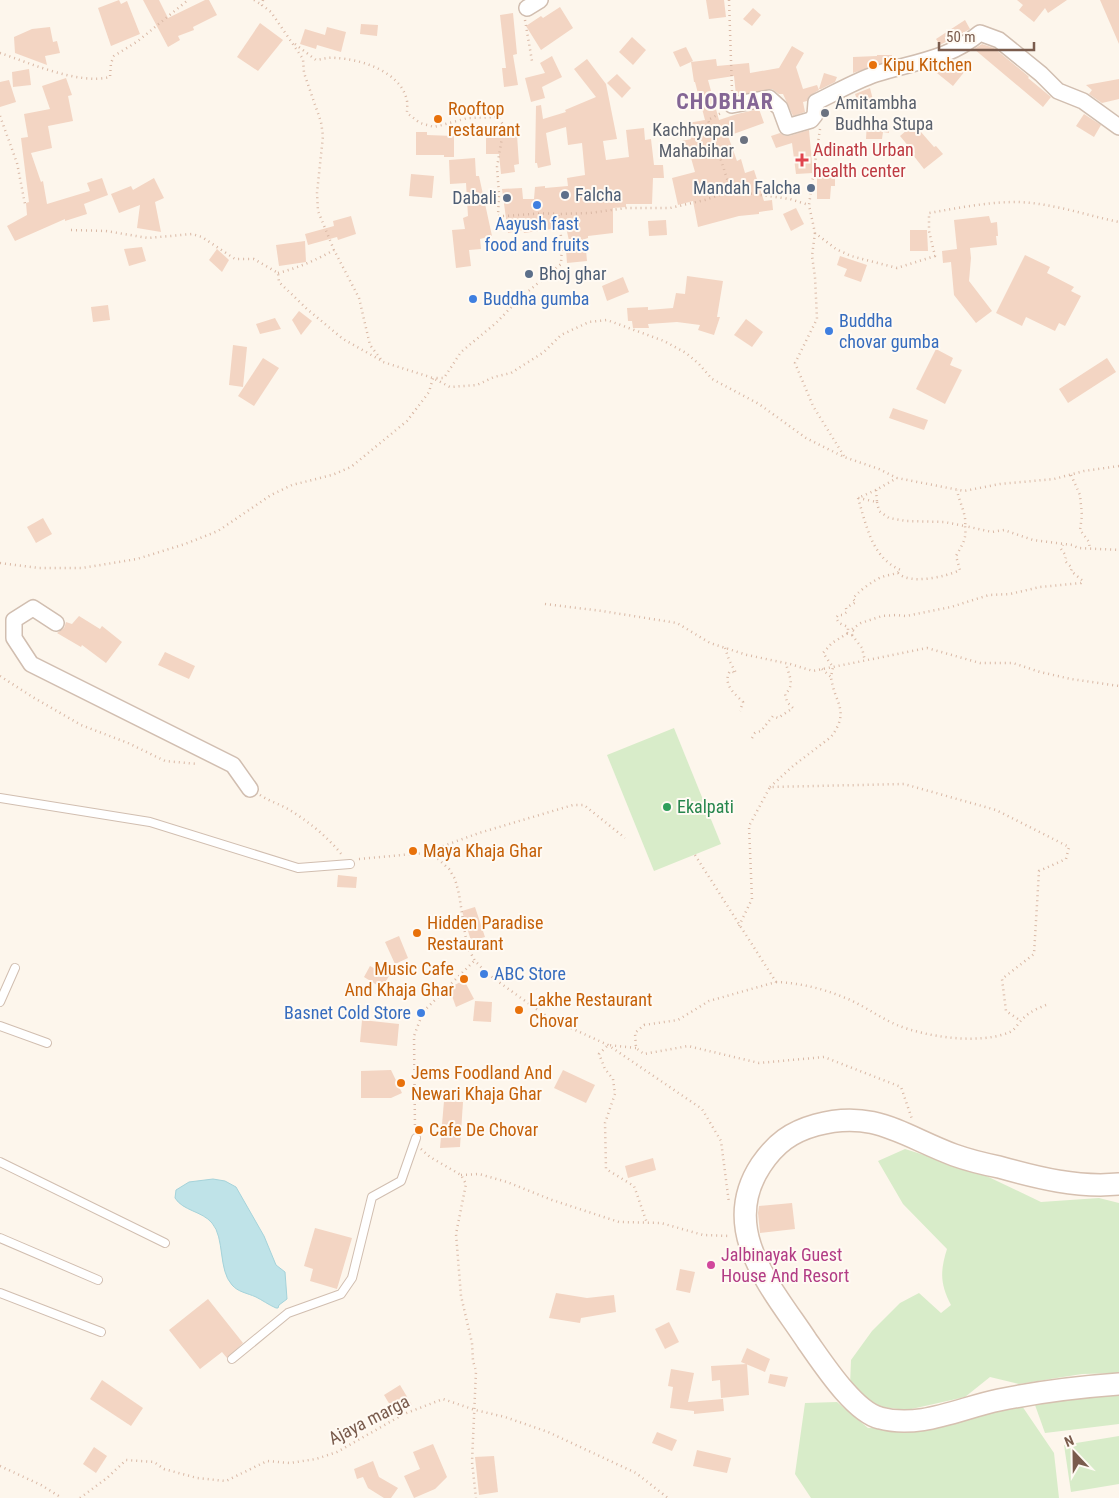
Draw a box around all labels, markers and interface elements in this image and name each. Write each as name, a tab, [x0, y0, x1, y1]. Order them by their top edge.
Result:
scale bar	[939, 20, 1034, 52]
text: 50 m	[946, 28, 976, 46]
place label: Kipu Kitchen	[883, 54, 972, 75]
marker: Kipu Kitchen	[867, 59, 879, 71]
district label: CHOBHAR	[676, 89, 774, 114]
place label: Amitambha Budhha Stupa	[835, 92, 933, 134]
place label: Rooftop restaurant	[448, 98, 520, 140]
marker: Amitambha Budhha Stupa	[819, 107, 831, 119]
marker: Rooftop restaurant	[432, 113, 444, 125]
place label: Kachhyapal Mahabihar	[652, 119, 735, 161]
marker: Kachhyapal Mahabihar	[738, 134, 750, 146]
place label: Adinath Urban health center	[813, 139, 914, 181]
marker: Adinath Urban health center	[795, 153, 809, 167]
place label: Mandah Falcha	[693, 177, 801, 198]
marker: Mandah Falcha	[805, 182, 817, 194]
place label: Falcha	[575, 184, 622, 205]
place label: Dabali	[452, 187, 497, 208]
marker: Falcha	[559, 189, 571, 201]
marker: Dabali	[501, 192, 513, 204]
marker: Aayush fast food and fruits	[531, 199, 543, 211]
place label: Aayush fast food and fruits	[485, 213, 589, 255]
place label: Bhoj ghar	[539, 263, 607, 284]
marker: Bhoj ghar	[523, 268, 535, 280]
place label: Buddha gumba	[483, 288, 589, 309]
marker: Buddha gumba	[467, 293, 479, 305]
place label: Buddha chovar gumba	[839, 310, 939, 352]
marker: Buddha chovar gumba	[823, 325, 835, 337]
place label: Ekalpati	[677, 796, 734, 817]
marker: Ekalpati	[661, 801, 673, 813]
place label: Maya Khaja Ghar	[423, 840, 543, 861]
marker: Maya Khaja Ghar	[407, 845, 419, 857]
place label: Hidden Paradise Restaurant	[427, 912, 543, 954]
marker: Hidden Paradise Restaurant	[411, 927, 423, 939]
place label: Music Cafe And Khaja Ghar	[344, 958, 455, 1000]
place label: ABC Store	[494, 963, 566, 984]
marker: ABC Store	[478, 968, 490, 980]
marker: Music Cafe And Khaja Ghar	[458, 973, 470, 985]
place label: Lakhe Restaurant Chovar	[529, 989, 652, 1031]
place label: Basnet Cold Store	[284, 1002, 411, 1023]
marker: Lakhe Restaurant Chovar	[513, 1004, 525, 1016]
marker: Basnet Cold Store	[415, 1007, 427, 1019]
place label: Jems Foodland And Newari Khaja Ghar	[411, 1062, 552, 1104]
marker: Jems Foodland And Newari Khaja Ghar	[395, 1077, 407, 1089]
place label: Cafe De Chovar	[429, 1119, 539, 1140]
marker: Cafe De Chovar	[413, 1124, 425, 1136]
place label: Jalbinayak Guest House And Resort	[721, 1244, 849, 1286]
marker: Jalbinayak Guest House And Resort	[705, 1259, 717, 1271]
street label: Ajaya marga	[325, 1390, 413, 1449]
north arrow	[1049, 1428, 1099, 1478]
text: N	[1062, 1432, 1076, 1450]

